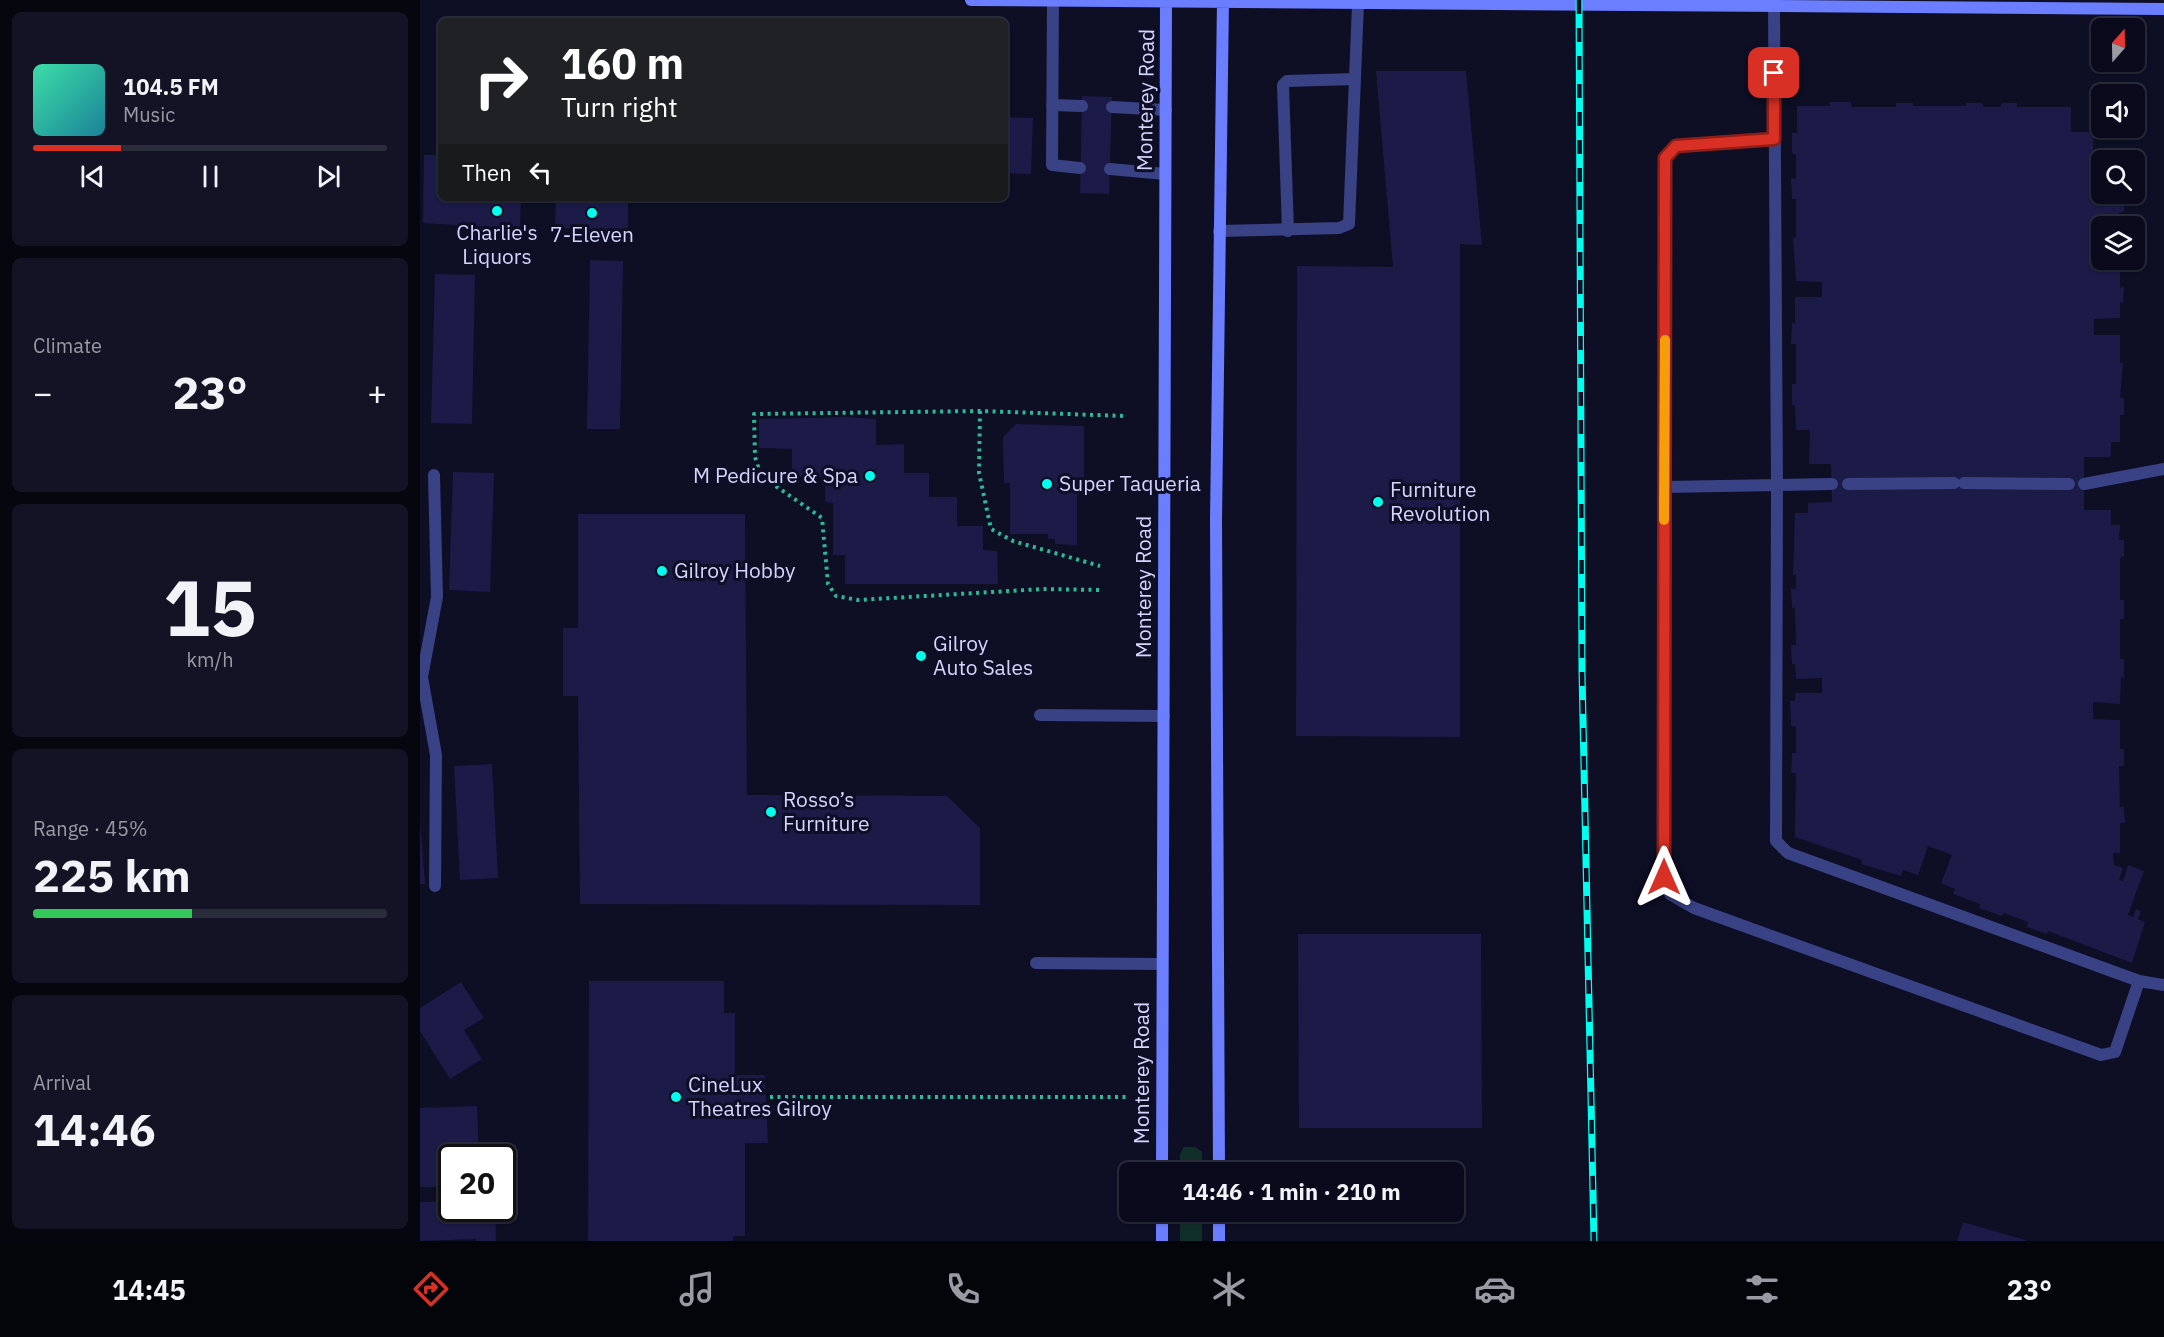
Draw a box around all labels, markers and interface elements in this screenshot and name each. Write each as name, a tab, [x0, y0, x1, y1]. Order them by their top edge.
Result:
north arrow	[2091, 18, 2145, 72]
map controls	[2091, 18, 2145, 270]
street label: Monterey Road	[1130, 29, 1160, 171]
text: 160 m	[561, 36, 684, 91]
icon: right	[462, 42, 540, 120]
pin	[1748, 47, 1799, 98]
icon: arrive	[1757, 56, 1790, 89]
text: 104.5 FM	[123, 72, 219, 101]
button: sound	[2091, 84, 2145, 138]
text: Turn right	[561, 89, 678, 124]
text: Music	[123, 101, 175, 128]
button: search	[2091, 150, 2145, 204]
icon: left	[524, 156, 557, 189]
text: Then	[462, 158, 512, 187]
icon: previous	[76, 160, 109, 193]
icon: pause	[194, 160, 227, 193]
icon: next	[312, 160, 345, 193]
marker: Charlie's Liquors	[490, 204, 504, 218]
marker: 7-Eleven	[585, 206, 599, 220]
button: layers	[2091, 216, 2145, 270]
place label: Charlie's Liquors	[456, 218, 538, 270]
place label: 7-Eleven	[550, 220, 634, 248]
text: Climate	[33, 332, 102, 359]
text: 23°	[172, 363, 248, 421]
text: −	[33, 371, 53, 414]
text: +	[367, 371, 387, 414]
place label: M Pedicure & Spa	[693, 461, 858, 489]
marker: M Pedicure & Spa	[863, 469, 877, 483]
place label: Super Taqueria	[1059, 469, 1201, 497]
place label: Furniture Revolution	[1390, 475, 1490, 527]
marker: Super Taqueria	[1040, 477, 1054, 491]
marker: Furniture Revolution	[1371, 495, 1385, 509]
street label: Monterey Road	[1129, 516, 1157, 658]
text: 15	[163, 556, 257, 657]
place label: Gilroy Hobby	[674, 556, 796, 584]
marker: Gilroy Hobby	[655, 564, 669, 578]
place label: Gilroy Auto Sales	[933, 629, 1033, 681]
text: km/h	[186, 646, 234, 673]
marker: Gilroy Auto Sales	[914, 649, 928, 663]
place label: Rosso’s Furniture	[783, 785, 869, 837]
marker: Rosso’s Furniture	[764, 805, 778, 819]
text: Range · 45%	[33, 815, 148, 842]
position arrow	[1632, 845, 1696, 909]
text: 225 km	[33, 846, 191, 904]
street label: Monterey Road	[1127, 1002, 1155, 1144]
text: Arrival	[33, 1069, 91, 1096]
place label: CineLux Theatres Gilroy	[688, 1070, 832, 1122]
marker: CineLux Theatres Gilroy	[669, 1090, 683, 1104]
text: 14:46	[33, 1100, 156, 1158]
speed limit sign: 20	[438, 1144, 516, 1222]
text: 14:46 · 1 min · 210 m	[1182, 1177, 1401, 1206]
icon: directions	[410, 1268, 452, 1310]
icon: music	[676, 1268, 718, 1310]
icon: phone	[942, 1268, 984, 1310]
icon: climate	[1208, 1268, 1250, 1310]
icon: car	[1474, 1268, 1516, 1310]
icon: filters	[1741, 1268, 1783, 1310]
text: 14:45	[112, 1272, 186, 1307]
text: 23°	[2007, 1272, 2052, 1307]

